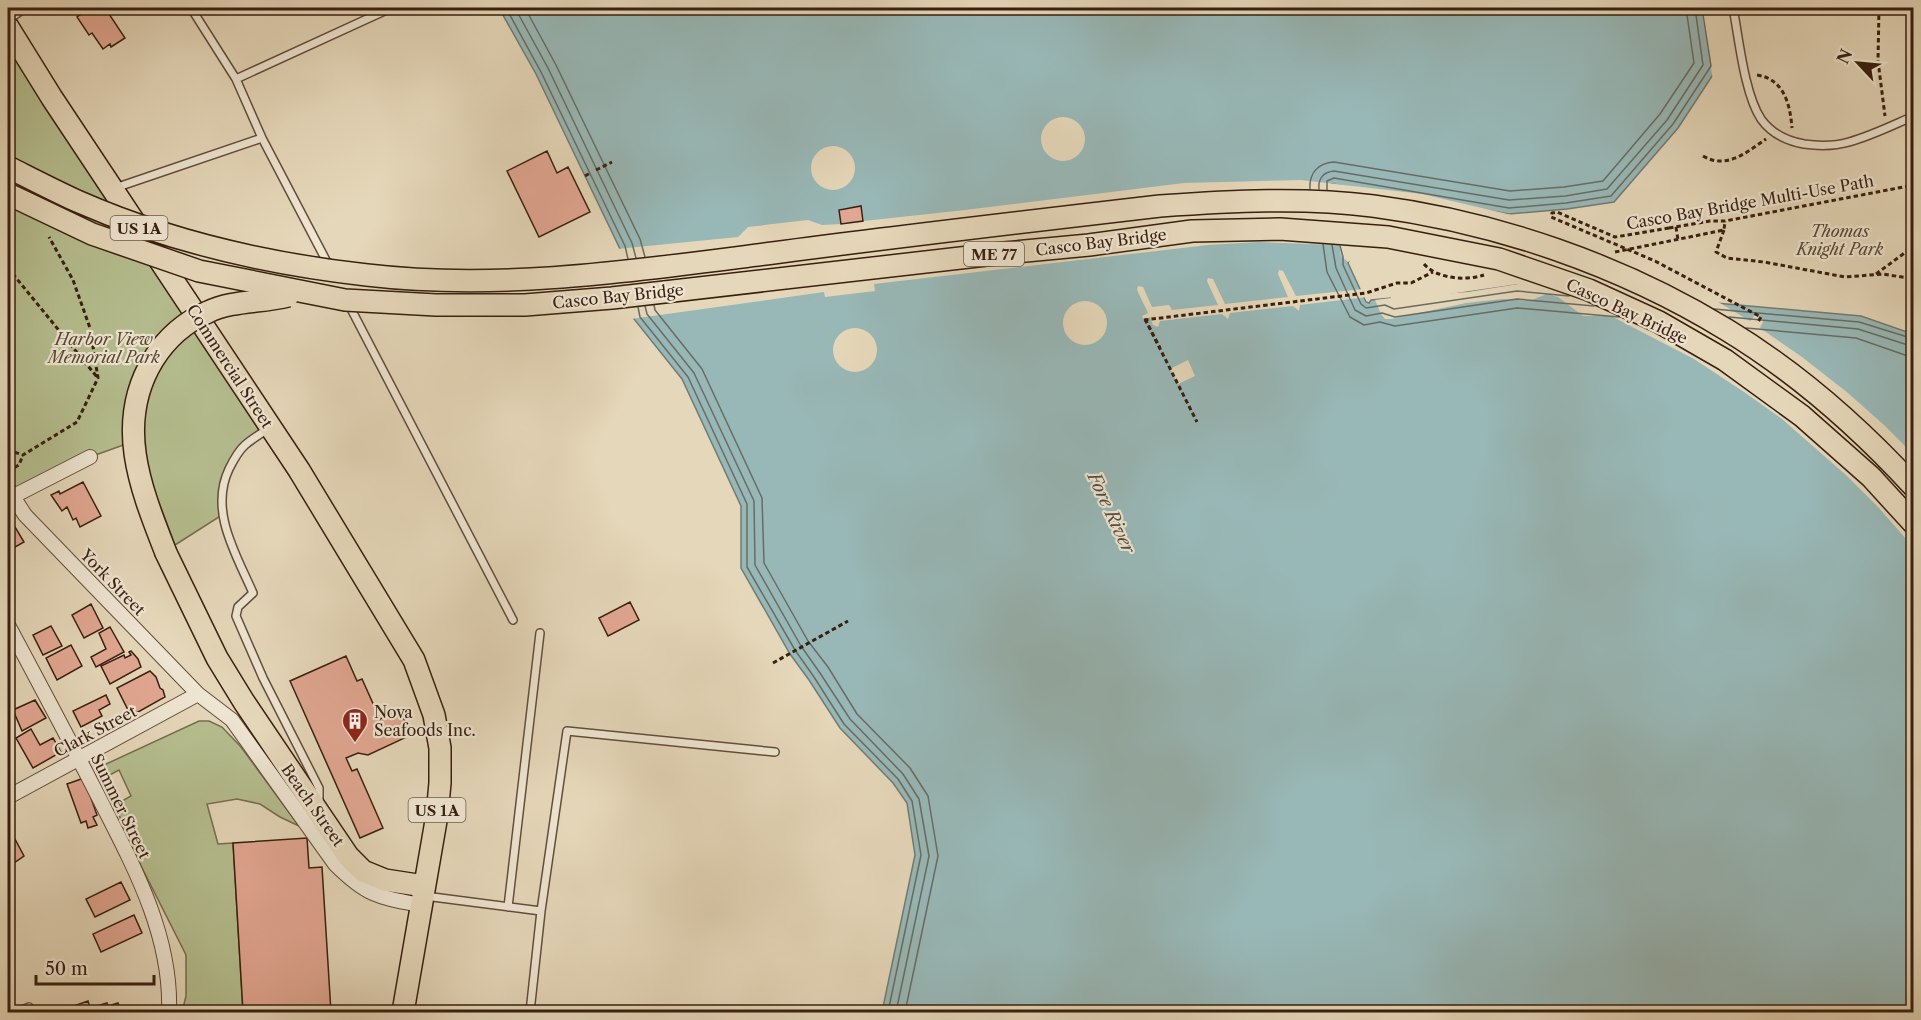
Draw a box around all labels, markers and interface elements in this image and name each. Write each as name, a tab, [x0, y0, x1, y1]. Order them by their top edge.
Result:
north arrow	[1828, 33, 1888, 93]
text: N	[1832, 46, 1857, 67]
street label: Casco Bay Bridge Multi-Use Path	[1625, 170, 1875, 234]
road number: US 1A	[110, 216, 168, 240]
park label: Thomas Knight Park	[1795, 221, 1884, 259]
street label: Casco Bay Bridge	[1034, 224, 1168, 260]
road number: ME 77	[964, 242, 1024, 266]
street label: Casco Bay Bridge	[1563, 274, 1691, 348]
street label: Casco Bay Bridge	[551, 279, 685, 313]
street label: Commercial Street	[183, 300, 278, 432]
park label: Harbor View Memorial Park	[46, 329, 160, 367]
water label: Fore River	[1082, 467, 1140, 559]
street label: York Street	[76, 544, 150, 620]
street label: Clark Street	[50, 701, 140, 761]
place label: Nova Seafoods Inc.	[374, 702, 476, 740]
building icon: Nova Seafoods Inc.	[340, 706, 370, 744]
street label: Summer Street	[87, 750, 155, 862]
street label: Beach Street	[277, 760, 349, 851]
road number: US 1A	[408, 798, 466, 822]
scale bar	[36, 948, 154, 986]
text: 50 m	[45, 958, 88, 980]

